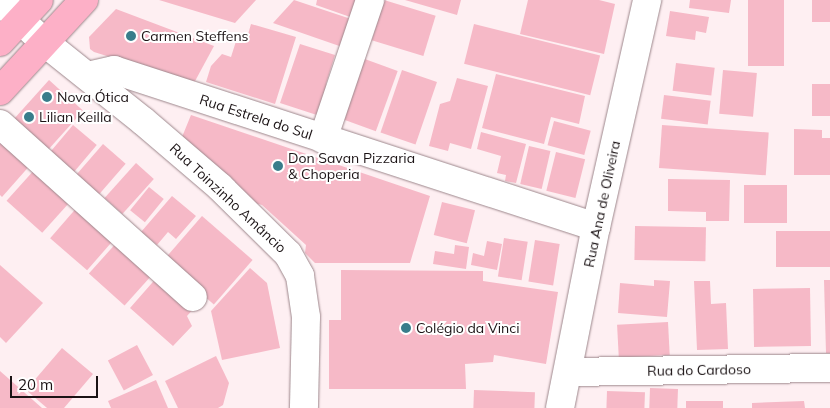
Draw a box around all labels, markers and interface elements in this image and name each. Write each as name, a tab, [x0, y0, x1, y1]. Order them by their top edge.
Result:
place label: Carmen Steffens	[141, 28, 249, 44]
marker: Carmen Steffens	[125, 30, 137, 42]
place label: Nova Ótica	[57, 89, 129, 105]
marker: Nova Ótica	[41, 91, 53, 103]
street label: Rua Estrela do Sul	[197, 91, 315, 143]
place label: Lilian Keilla	[39, 109, 112, 125]
marker: Lilian Keilla	[23, 111, 35, 123]
street label: Rua Ana de Oliveira	[580, 139, 624, 269]
street label: Rua Toinzinho Amâncio	[166, 140, 290, 256]
place label: Don Savan Pizzaria & Choperia	[288, 150, 415, 182]
marker: Don Savan Pizzaria & Choperia	[272, 160, 284, 172]
place label: Colégio da Vinci	[416, 320, 519, 336]
marker: Colégio da Vinci	[400, 322, 412, 334]
street label: Rua do Cardoso	[647, 361, 751, 379]
scale bar	[12, 366, 100, 398]
text: 20 m	[18, 375, 53, 394]

